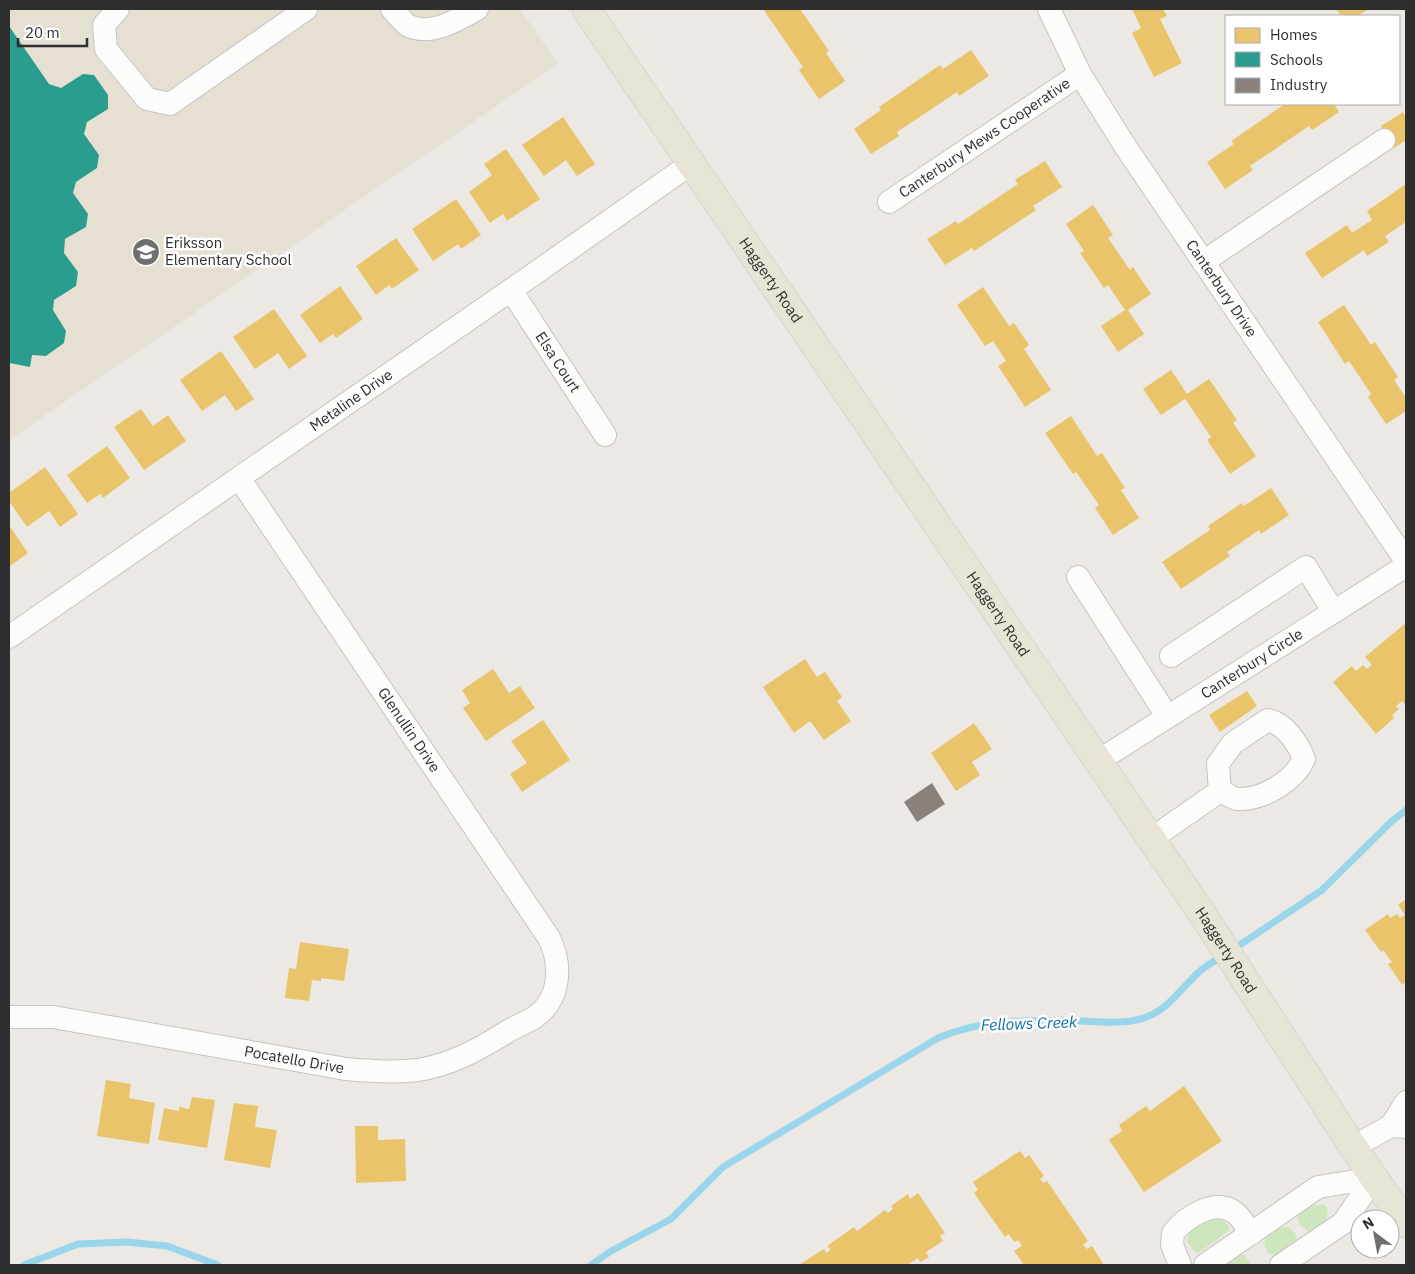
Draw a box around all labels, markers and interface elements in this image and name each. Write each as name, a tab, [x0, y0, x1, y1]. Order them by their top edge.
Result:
scale bar	[18, 15, 86, 47]
legend	[1225, 15, 1400, 105]
text: 20 m	[25, 23, 60, 42]
text: Homes	[1270, 25, 1318, 44]
text: Schools	[1270, 50, 1323, 69]
street label: Canterbury Mews Cooperative	[895, 73, 1074, 202]
text: Industry	[1270, 75, 1328, 94]
place label: Eriksson Elementary School	[165, 233, 292, 269]
street label: Haggerty Road	[735, 234, 807, 326]
street label: Canterbury Drive	[1182, 236, 1262, 341]
school or university icon: Eriksson Elementary School	[131, 237, 161, 267]
street label: Elsa Court	[532, 328, 585, 396]
street label: Metaline Drive	[306, 365, 396, 435]
street label: Haggerty Road	[963, 567, 1034, 660]
street label: Canterbury Circle	[1197, 624, 1306, 703]
street label: Glenullin Drive	[374, 684, 445, 776]
street label: Haggerty Road	[1191, 903, 1261, 997]
water label: Fellows Creek	[981, 1011, 1078, 1035]
street label: Pocatello Drive	[243, 1041, 346, 1078]
north arrow	[1350, 1209, 1400, 1259]
text: N	[1359, 1213, 1377, 1233]

